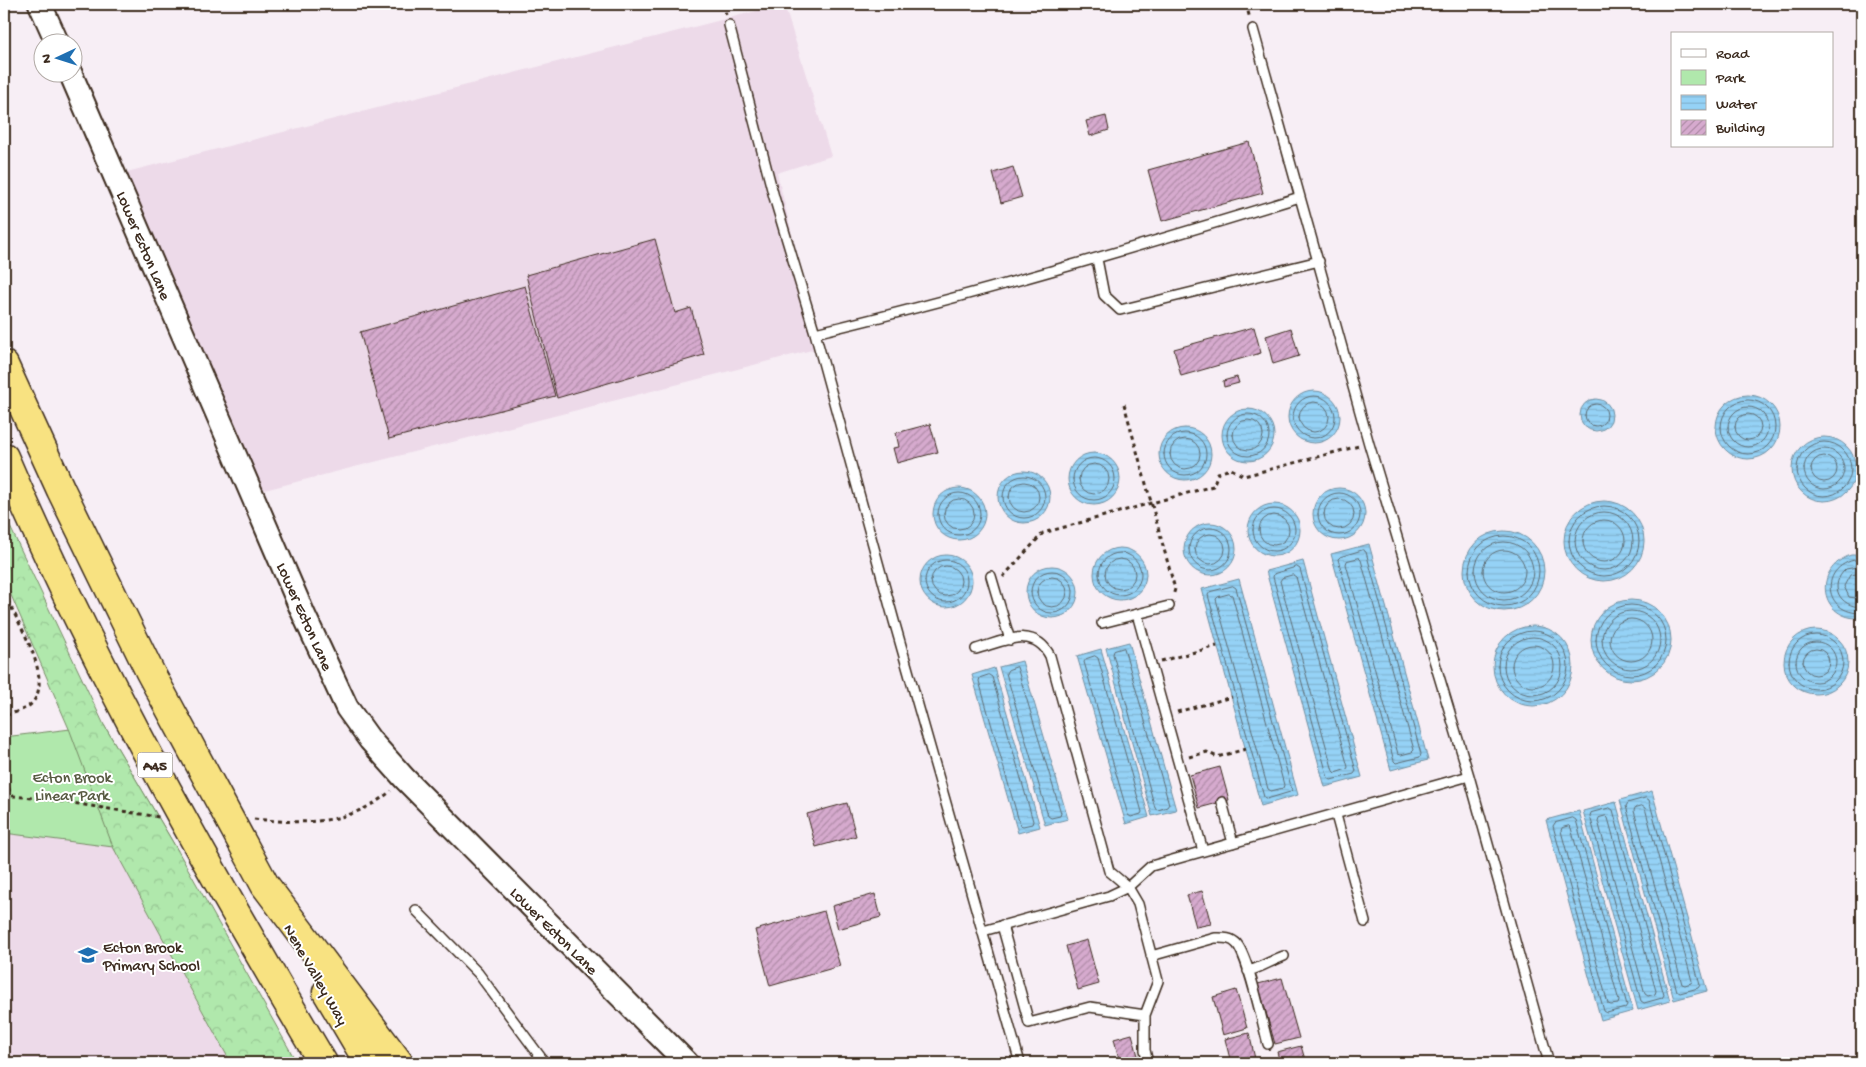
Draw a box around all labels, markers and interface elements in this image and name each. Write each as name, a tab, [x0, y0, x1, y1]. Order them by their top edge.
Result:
north arrow	[32, 32, 82, 82]
legend	[1671, 32, 1834, 148]
text: Road	[1716, 46, 1750, 64]
text: N	[39, 54, 56, 64]
text: Park	[1715, 70, 1746, 88]
text: Water	[1716, 96, 1758, 114]
text: Building	[1715, 120, 1765, 138]
street label: Lower Ecton Lane	[110, 189, 174, 304]
street label: Lower Ecton Lane	[270, 560, 335, 675]
road number: A45	[138, 752, 172, 778]
park label: Ecton Brook Linear Park	[32, 770, 113, 807]
street label: Lower Ecton Lane	[505, 885, 601, 981]
street label: Nene Valley Way	[277, 922, 351, 1030]
place label: Ecton Brook Primary School	[102, 940, 200, 977]
school or university icon: Ecton Brook Primary School	[77, 944, 99, 966]

